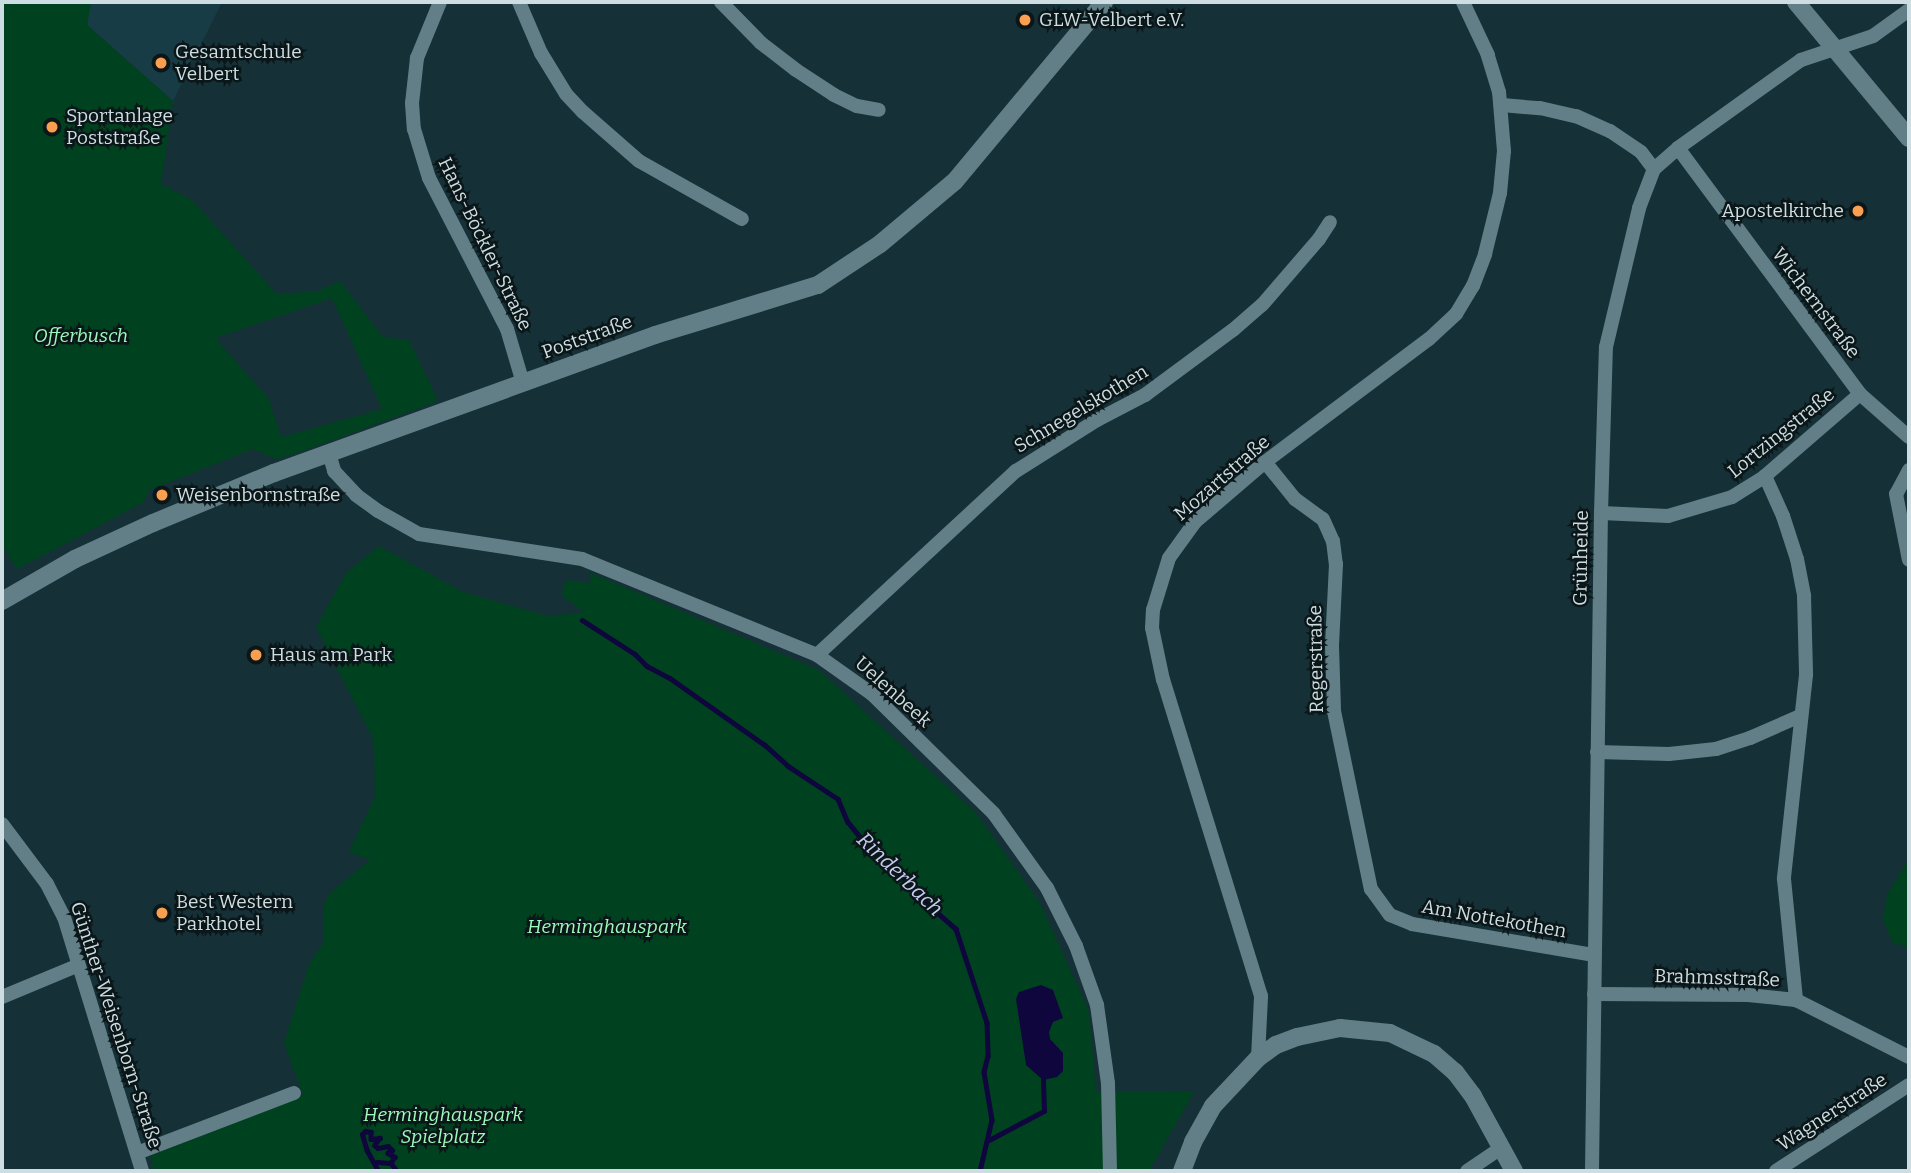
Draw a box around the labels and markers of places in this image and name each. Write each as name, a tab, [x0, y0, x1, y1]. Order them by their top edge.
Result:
place label: GLW-Velbert e.V.	[1039, 9, 1184, 31]
marker: GLW-Velbert e.V.	[1017, 12, 1033, 28]
place label: Gesamtschule Velbert	[175, 41, 302, 85]
marker: Gesamtschule Velbert	[153, 55, 169, 71]
place label: Sportanlage Poststraße	[66, 105, 173, 149]
marker: Sportanlage Poststraße	[44, 119, 60, 135]
place label: Apostelkirche	[1721, 200, 1844, 222]
marker: Apostelkirche	[1850, 203, 1866, 219]
place label: Weisenbornstraße	[176, 484, 340, 506]
marker: Weisenbornstraße	[154, 487, 170, 503]
place label: Haus am Park	[270, 644, 392, 666]
marker: Haus am Park	[248, 647, 264, 663]
place label: Best Western Parkhotel	[176, 891, 293, 935]
marker: Best Western Parkhotel	[154, 905, 170, 921]

